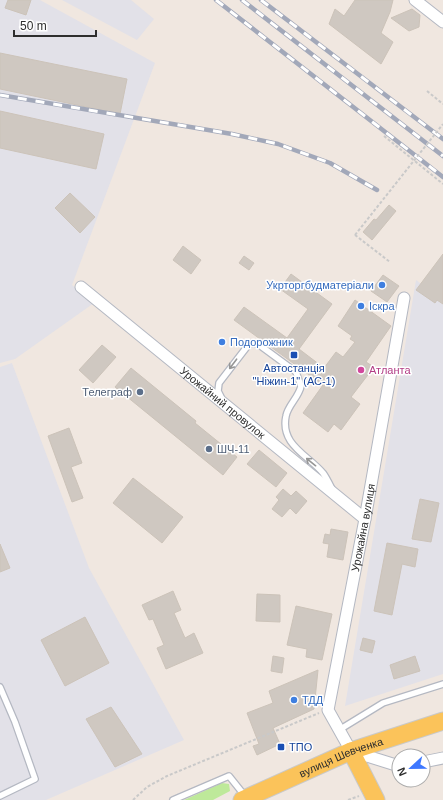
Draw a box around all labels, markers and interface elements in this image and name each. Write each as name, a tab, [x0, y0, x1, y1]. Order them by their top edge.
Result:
scale bar	[14, 12, 96, 38]
text: 50 m	[20, 19, 47, 33]
place label: Укрторгбудматеріали	[266, 279, 374, 291]
marker: Укрторгбудматеріали	[377, 280, 387, 290]
place label: Іскра	[369, 300, 395, 312]
marker: Іскра	[356, 301, 366, 311]
place label: Подорожник	[230, 336, 293, 348]
marker: Подорожник	[217, 337, 227, 347]
marker: Автостанція "Ніжин-1" (АС-1)	[289, 350, 299, 360]
one-way arrow	[229, 359, 238, 370]
place label: Автостанція "Ніжин-1" (АС-1)	[253, 362, 335, 387]
place label: Атланта	[369, 364, 411, 376]
street label: Урожайний провулок	[178, 365, 268, 441]
marker: Атланта	[356, 365, 366, 375]
place label: Телеграф	[82, 386, 132, 398]
marker: Телеграф	[135, 387, 145, 397]
place label: ШЧ-11	[217, 443, 250, 455]
marker: ШЧ-11	[204, 444, 214, 454]
one-way arrow	[305, 457, 316, 466]
street label: Урожайна вулиця	[349, 483, 377, 573]
place label: ТДД	[302, 694, 324, 706]
marker: ТДД	[289, 695, 299, 705]
street label: вулиця Шевченка	[297, 735, 385, 780]
place label: ТПО	[289, 741, 313, 753]
marker: ТПО	[276, 742, 286, 752]
north arrow	[391, 748, 431, 788]
text: N	[395, 766, 409, 778]

